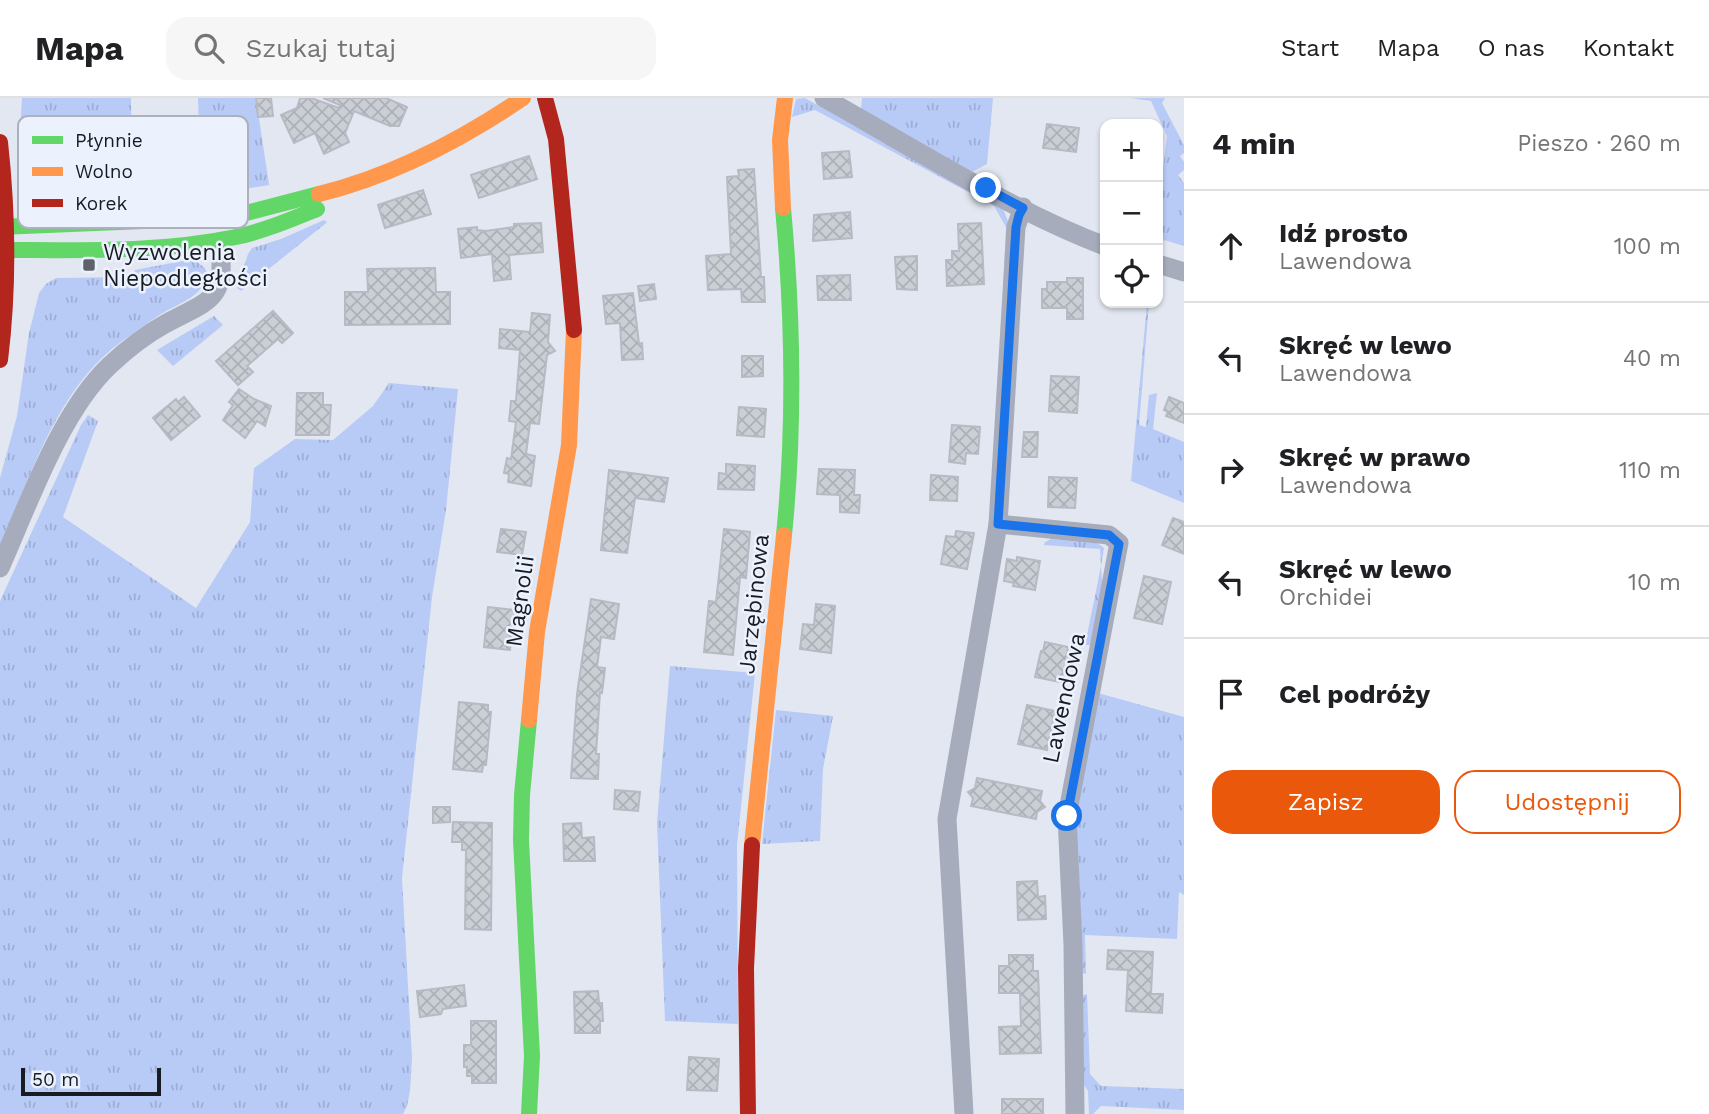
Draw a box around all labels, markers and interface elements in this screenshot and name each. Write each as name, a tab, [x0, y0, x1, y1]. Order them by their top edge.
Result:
search box	[166, 17, 656, 80]
text: Mapa	[35, 29, 124, 68]
icon: search	[190, 29, 228, 67]
text: Szukaj tutaj	[246, 33, 396, 63]
text: Start	[1281, 34, 1339, 62]
text: Mapa	[1377, 34, 1440, 62]
text: O nas	[1478, 34, 1545, 62]
text: Kontakt	[1583, 34, 1674, 62]
legend	[18, 116, 248, 228]
map controls	[1100, 119, 1163, 308]
button: +	[1100, 119, 1163, 182]
text: 4 min	[1212, 126, 1296, 161]
text: Płynnie	[75, 129, 143, 152]
text: Pieszo · 260 m	[1517, 130, 1681, 157]
text: Wolno	[75, 160, 133, 183]
route end	[970, 172, 1001, 203]
button: −	[1100, 182, 1163, 245]
text: Korek	[75, 192, 127, 215]
text: Idź prosto	[1279, 218, 1408, 248]
icon: ahead	[1212, 227, 1250, 265]
text: 100 m	[1614, 233, 1681, 260]
place label: Wyzwolenia Niepodległości	[103, 239, 268, 292]
button: locate	[1100, 245, 1163, 308]
text: Lawendowa	[1279, 248, 1412, 275]
marker: Wyzwolenia Niepodległości	[81, 257, 97, 273]
text: Skręć w lewo	[1279, 330, 1452, 360]
icon: left	[1212, 339, 1250, 377]
text: 40 m	[1623, 345, 1681, 372]
text: Lawendowa	[1279, 360, 1412, 387]
text: Skręć w prawo	[1279, 442, 1471, 472]
icon: right	[1212, 451, 1250, 489]
text: 110 m	[1619, 457, 1681, 484]
text: Lawendowa	[1279, 472, 1412, 499]
street label: Jarzębinowa	[733, 533, 775, 675]
street label: Magnolii	[500, 554, 540, 648]
text: Skręć w lewo	[1279, 554, 1452, 584]
icon: left	[1212, 563, 1250, 601]
text: 10 m	[1628, 569, 1681, 596]
text: Orchidei	[1279, 584, 1372, 611]
street label: Lawendowa	[1037, 630, 1091, 766]
icon: arrive	[1212, 675, 1250, 713]
text: Cel podróży	[1279, 679, 1430, 709]
button: Zapisz	[1212, 770, 1440, 834]
button: Udostępnij	[1454, 770, 1681, 834]
route start	[1051, 800, 1082, 831]
scale bar	[21, 1065, 161, 1097]
text: 50 m	[32, 1068, 79, 1091]

